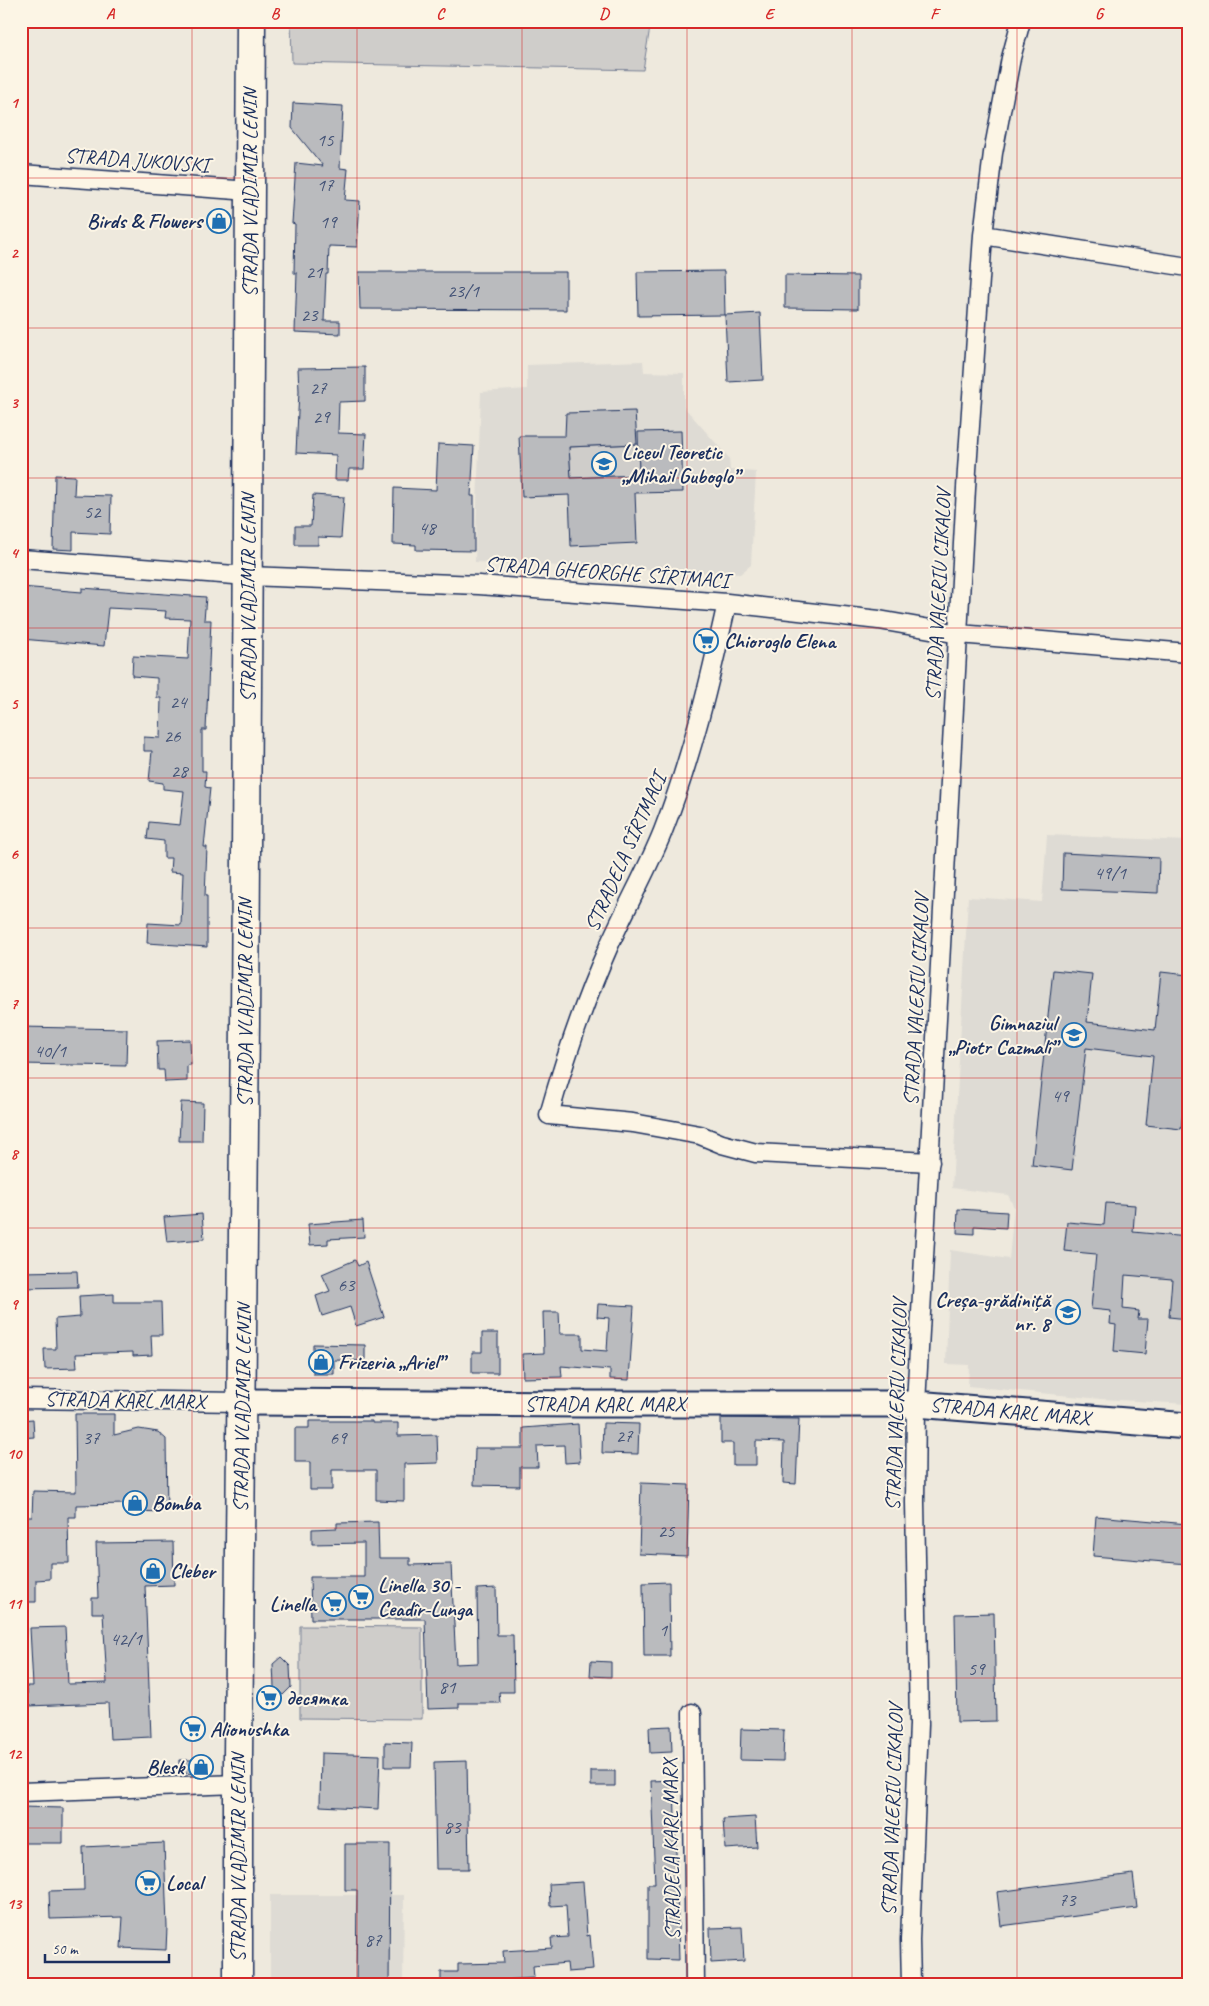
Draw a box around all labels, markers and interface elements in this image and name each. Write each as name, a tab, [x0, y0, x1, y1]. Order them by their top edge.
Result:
text: A	[106, 4, 116, 24]
text: B	[271, 4, 281, 24]
text: C	[436, 4, 446, 24]
text: D	[599, 4, 610, 24]
text: E	[765, 4, 776, 24]
text: F	[930, 4, 941, 24]
text: G	[1095, 4, 1105, 24]
street label: STRADA VLADIMIR LENIN	[237, 86, 263, 297]
text: 1	[10, 93, 19, 113]
house number: 15	[316, 128, 335, 152]
street label: STRADA JUKOVSKI	[64, 142, 215, 178]
house number: 17	[316, 173, 335, 197]
place label: Birds & Flowers	[87, 208, 205, 234]
shop icon: Birds & Flowers	[206, 208, 232, 234]
house number: 19	[319, 210, 338, 234]
text: 2	[10, 243, 19, 263]
house number: 21	[305, 260, 324, 284]
house number: 23/1	[447, 279, 480, 303]
house number: 23	[300, 303, 319, 327]
house number: 27	[309, 376, 328, 400]
text: 3	[10, 393, 19, 413]
house number: 29	[312, 405, 331, 429]
place label: Liceul Teoretic „Mihail Guboglo”	[622, 439, 744, 489]
school or university icon: Liceul Teoretic „Mihail Guboglo”	[591, 451, 617, 477]
street label: STRADA VALERIU CIKALOV	[919, 484, 957, 701]
street label: STRADA VLADIMIR LENIN	[235, 491, 261, 702]
house number: 52	[83, 500, 102, 524]
house number: 48	[418, 516, 438, 540]
text: 4	[10, 543, 19, 563]
street label: STRADA GHEORGHE SÎRTMACI	[484, 550, 735, 594]
supermarket icon: Chioroglo Elena	[693, 628, 719, 654]
place label: Chioroglo Elena	[724, 628, 838, 654]
house number: 24	[169, 690, 189, 714]
text: 5	[11, 694, 20, 714]
house number: 26	[163, 724, 182, 748]
house number: 28	[170, 759, 190, 783]
street label: STRADELA SÎRTMACI	[578, 765, 673, 935]
text: 6	[10, 844, 19, 864]
house number: 49/1	[1094, 861, 1127, 885]
street label: STRADA VALERIU CIKALOV	[897, 889, 935, 1106]
street label: STRADA VLADIMIR LENIN	[232, 896, 258, 1107]
text: 7	[10, 994, 19, 1014]
place label: Gimnaziul „Piotr Cazmalî”	[949, 1010, 1061, 1060]
school or university icon: Gimnaziul „Piotr Cazmalî”	[1061, 1022, 1087, 1048]
house number: 40/1	[34, 1039, 67, 1063]
house number: 49	[1051, 1084, 1070, 1108]
text: 8	[10, 1144, 19, 1164]
house number: 63	[337, 1273, 356, 1297]
place label: Creșa-grădiniță nr. 8	[935, 1287, 1053, 1337]
text: 9	[10, 1294, 19, 1314]
street label: STRADA VALERIU CIKALOV	[879, 1294, 913, 1511]
school or university icon: Creșa-grădiniță nr. 8	[1055, 1299, 1081, 1325]
street label: STRADA VLADIMIR LENIN	[227, 1300, 257, 1513]
shop icon: Frizeria „Ariel”	[308, 1349, 334, 1375]
place label: Frizeria „Ariel”	[338, 1349, 449, 1375]
street label: STRADA KARL MARX	[45, 1386, 208, 1414]
street label: STRADA KARL MARX	[525, 1391, 688, 1417]
street label: STRADA KARL MARX	[929, 1391, 1094, 1431]
house number: 27	[615, 1424, 634, 1448]
house number: 37	[82, 1426, 101, 1450]
house number: 69	[329, 1426, 348, 1450]
text: 10	[7, 1444, 23, 1464]
shop icon: Bomba	[122, 1490, 148, 1516]
place label: Bomba	[152, 1490, 202, 1516]
house number: 25	[657, 1519, 676, 1543]
shop icon: Cleber	[140, 1558, 166, 1584]
place label: Cleber	[170, 1558, 217, 1584]
place label: Linella 30 - Ceadîr-Lunga	[378, 1572, 474, 1622]
supermarket icon: Linella 30 - Ceadîr-Lunga	[348, 1584, 374, 1610]
place label: Linella	[270, 1591, 318, 1617]
supermarket icon: Linella	[321, 1591, 347, 1617]
text: 11	[7, 1594, 23, 1614]
house number: 1	[659, 1618, 669, 1642]
house number: 42/1	[110, 1627, 143, 1651]
house number: 59	[967, 1657, 986, 1681]
house number: 81	[438, 1675, 457, 1699]
supermarket icon: десятка	[256, 1685, 282, 1711]
place label: десятка	[286, 1685, 349, 1711]
street label: STRADA VALERIU CIKALOV	[875, 1699, 909, 1916]
supermarket icon: Alionushka	[180, 1716, 206, 1742]
place label: Alionushka	[210, 1716, 290, 1742]
text: 12	[7, 1744, 23, 1764]
street label: STRADA VLADIMIR LENIN	[225, 1751, 251, 1962]
place label: Blesk	[147, 1754, 186, 1780]
shop icon: Blesk	[188, 1754, 214, 1780]
street label: STRADELA KARL MARX	[656, 1756, 686, 1940]
house number: 83	[443, 1815, 462, 1839]
supermarket icon: Local	[135, 1870, 161, 1896]
place label: Local	[166, 1870, 207, 1896]
house number: 73	[1058, 1888, 1077, 1912]
text: 13	[7, 1894, 23, 1914]
house number: 87	[364, 1928, 383, 1952]
scale bar	[45, 1931, 169, 1963]
text: 50 m	[52, 1940, 79, 1959]

